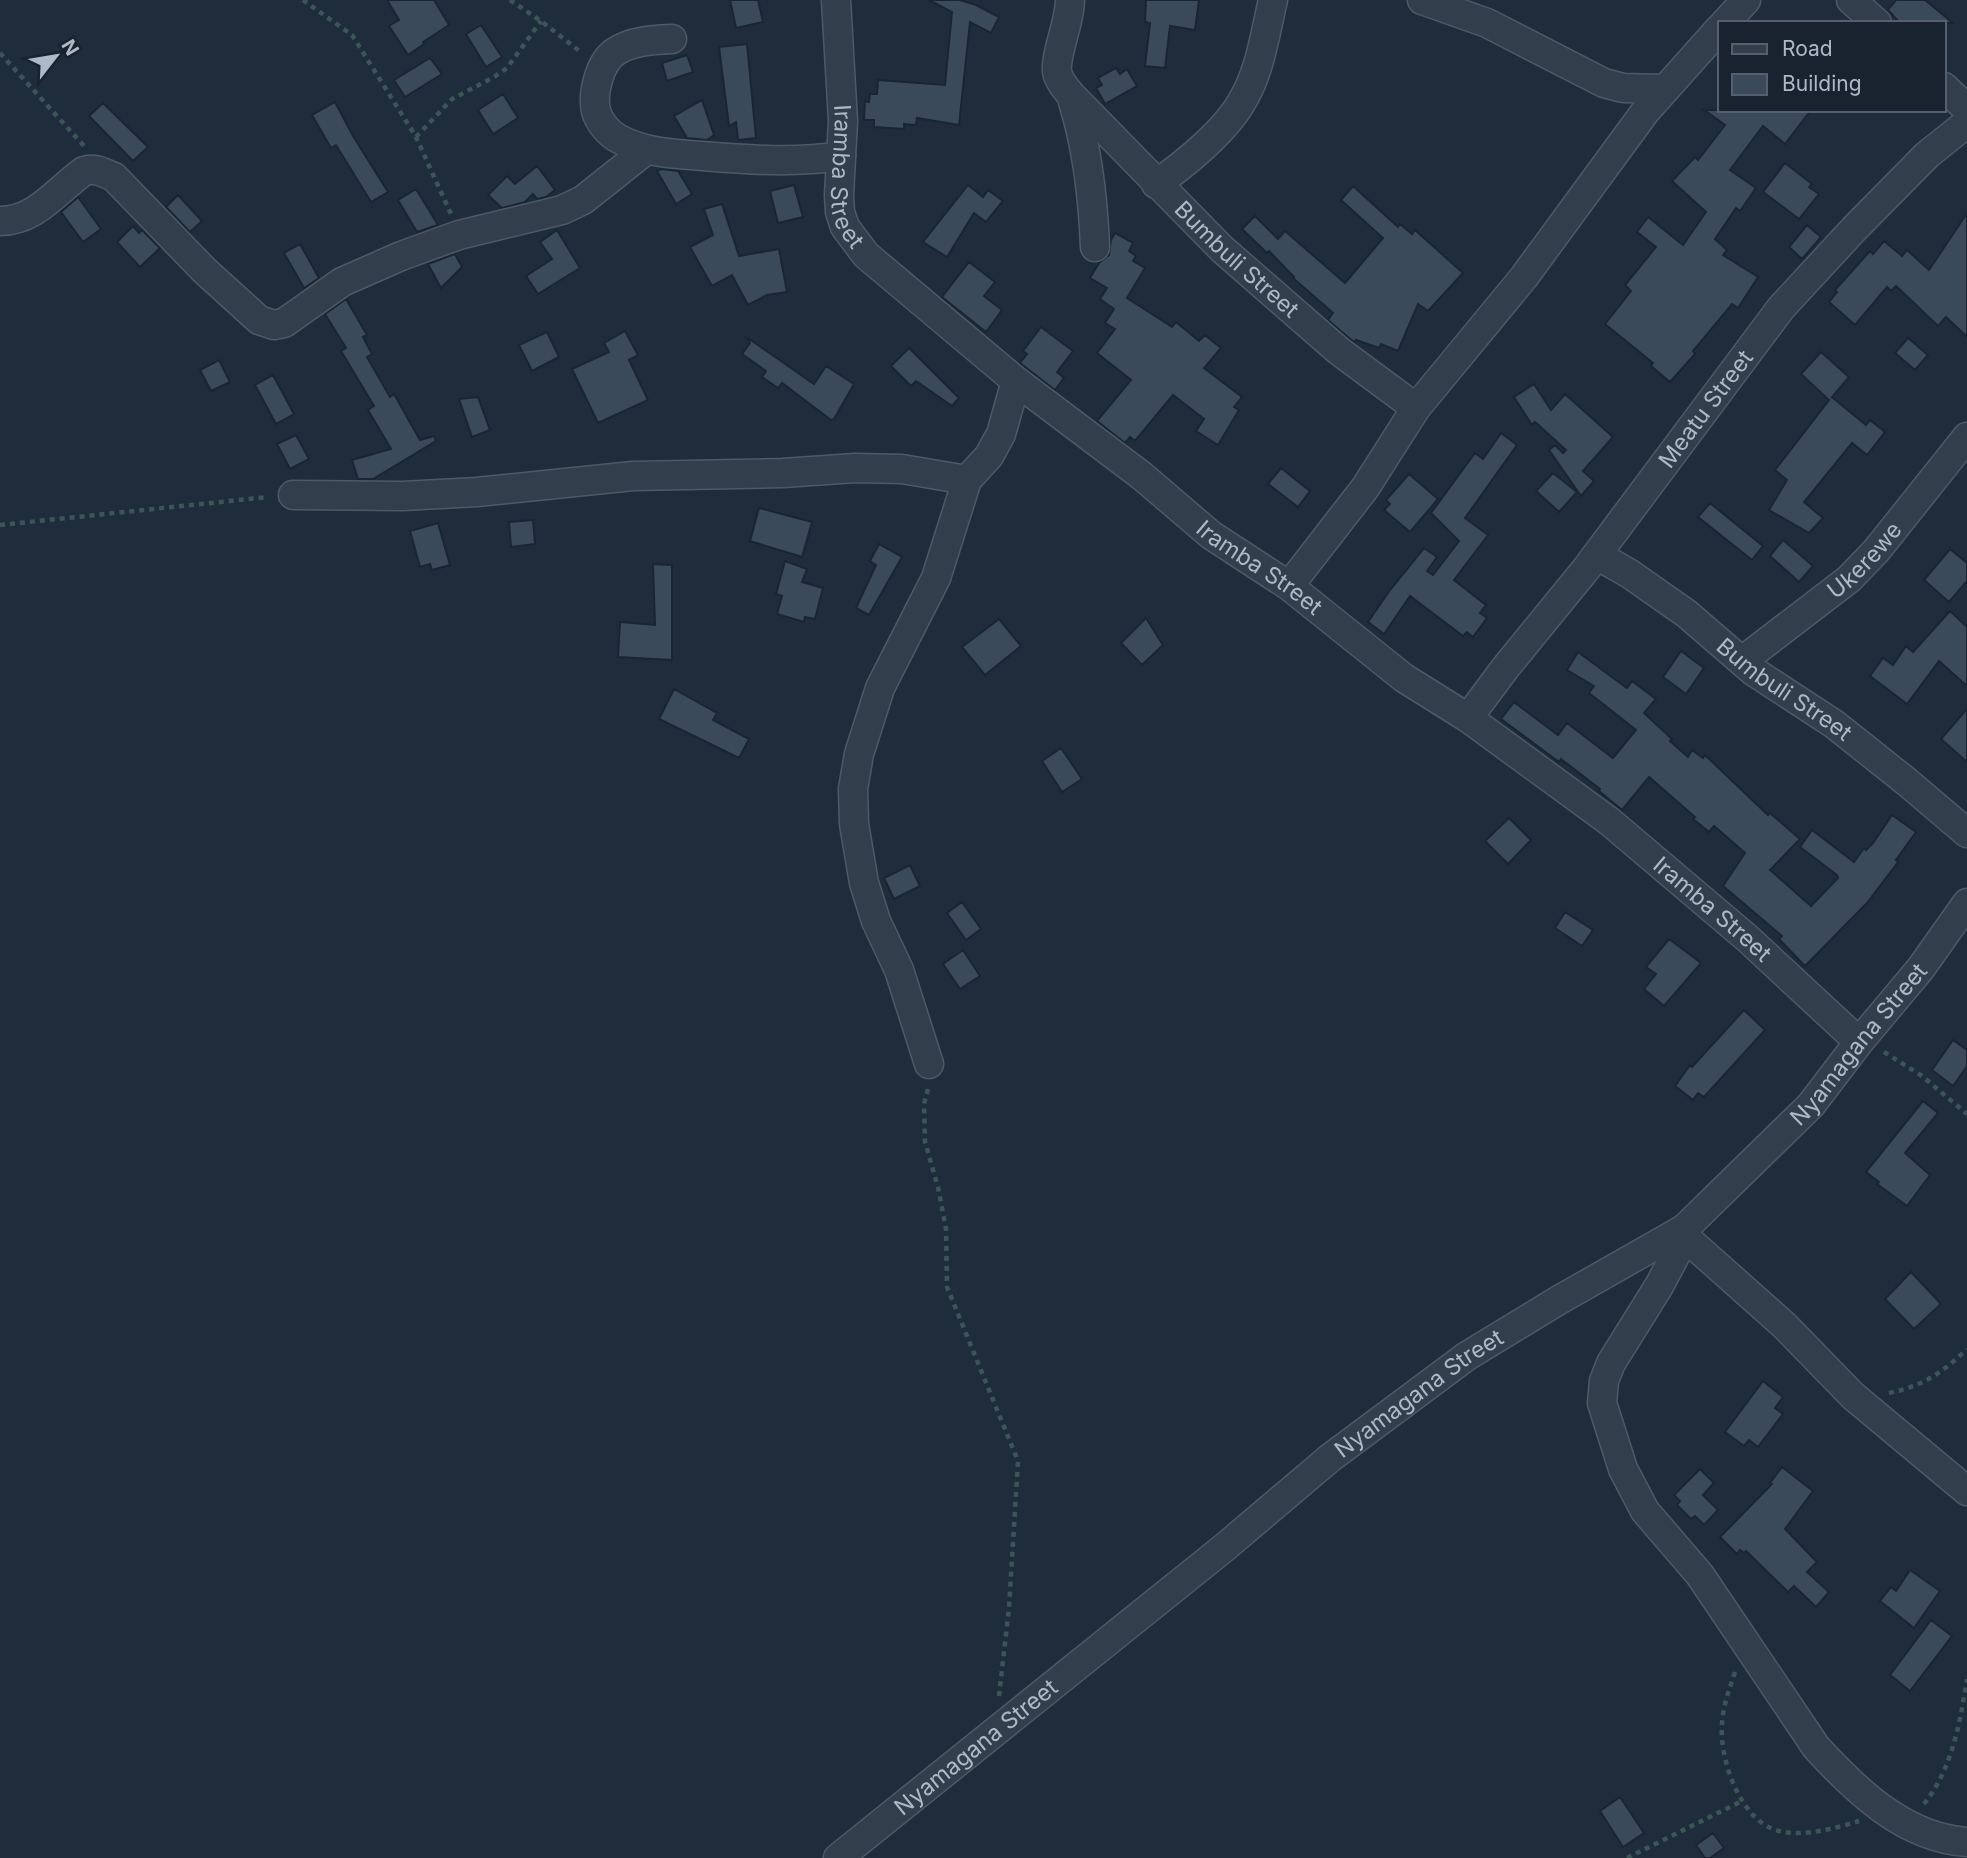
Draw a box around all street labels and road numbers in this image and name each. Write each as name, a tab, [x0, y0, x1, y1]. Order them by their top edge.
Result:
street label: Iramba Street	[825, 104, 870, 254]
street label: Bumbuli Street	[1169, 195, 1305, 324]
street label: Meatu Street	[1653, 344, 1759, 473]
street label: Iramba Street	[1191, 515, 1328, 621]
street label: Ukerewe	[1822, 516, 1908, 605]
street label: Bumbuli Street	[1711, 632, 1858, 747]
street label: Iramba Street	[1648, 851, 1778, 968]
street label: Nyamagana Street	[1784, 957, 1933, 1131]
street label: Nyamagana Street	[1329, 1323, 1509, 1464]
street label: Nyamagana Street	[889, 1673, 1064, 1821]

